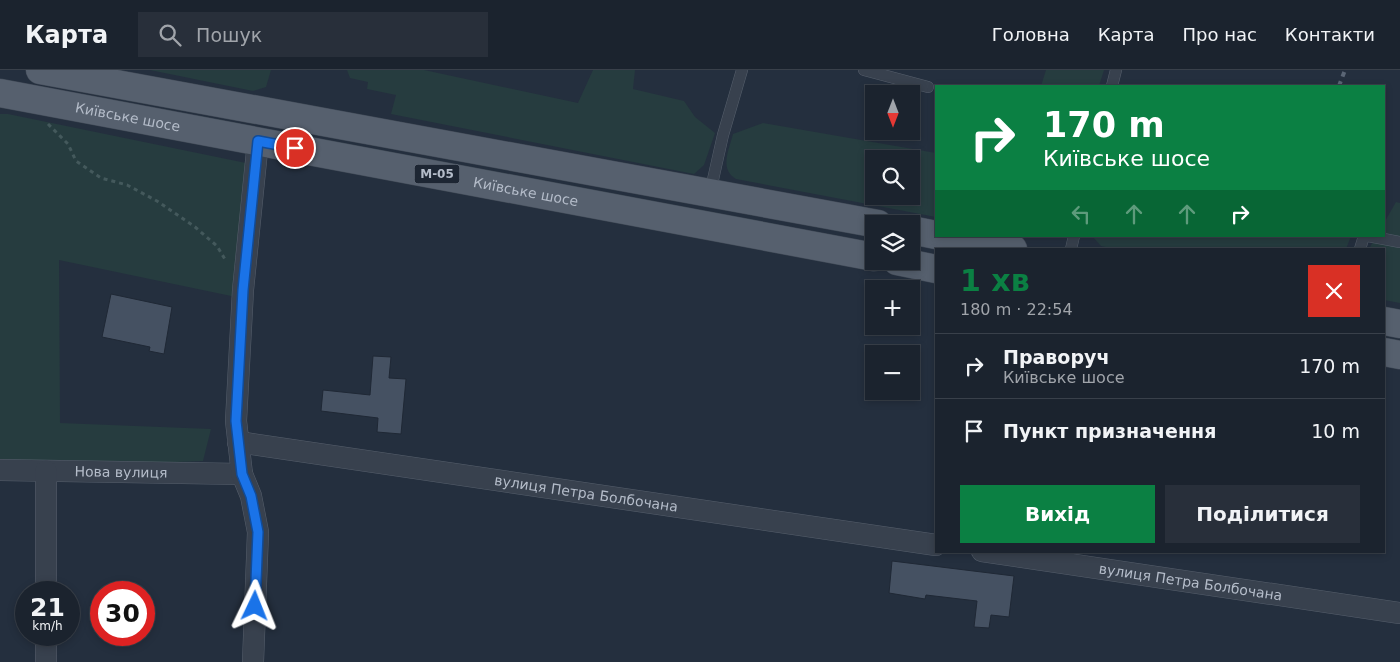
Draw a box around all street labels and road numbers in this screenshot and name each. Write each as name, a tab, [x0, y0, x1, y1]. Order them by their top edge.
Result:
street label: Київське шосе	[74, 99, 182, 135]
road number: М-05	[414, 165, 460, 184]
street label: Київське шосе	[472, 174, 580, 209]
street label: Нова вулиця	[74, 463, 168, 481]
street label: вулиця Петра Болбочана	[493, 472, 679, 515]
street label: вулиця Петра Болбочана	[1098, 560, 1284, 603]

